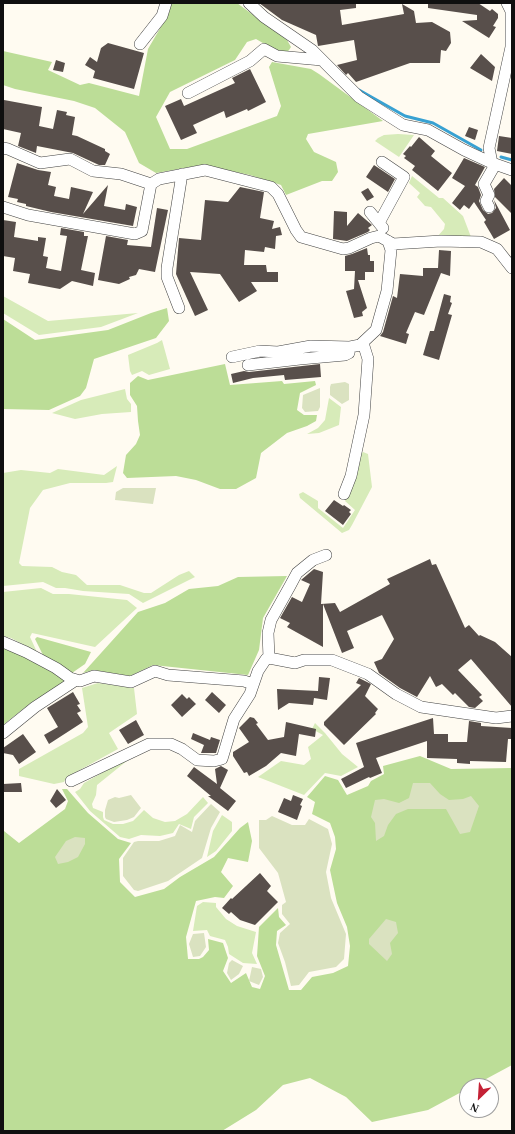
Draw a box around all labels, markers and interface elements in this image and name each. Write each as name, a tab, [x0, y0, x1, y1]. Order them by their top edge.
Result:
north arrow	[459, 1078, 499, 1118]
text: N	[468, 1101, 480, 1115]

